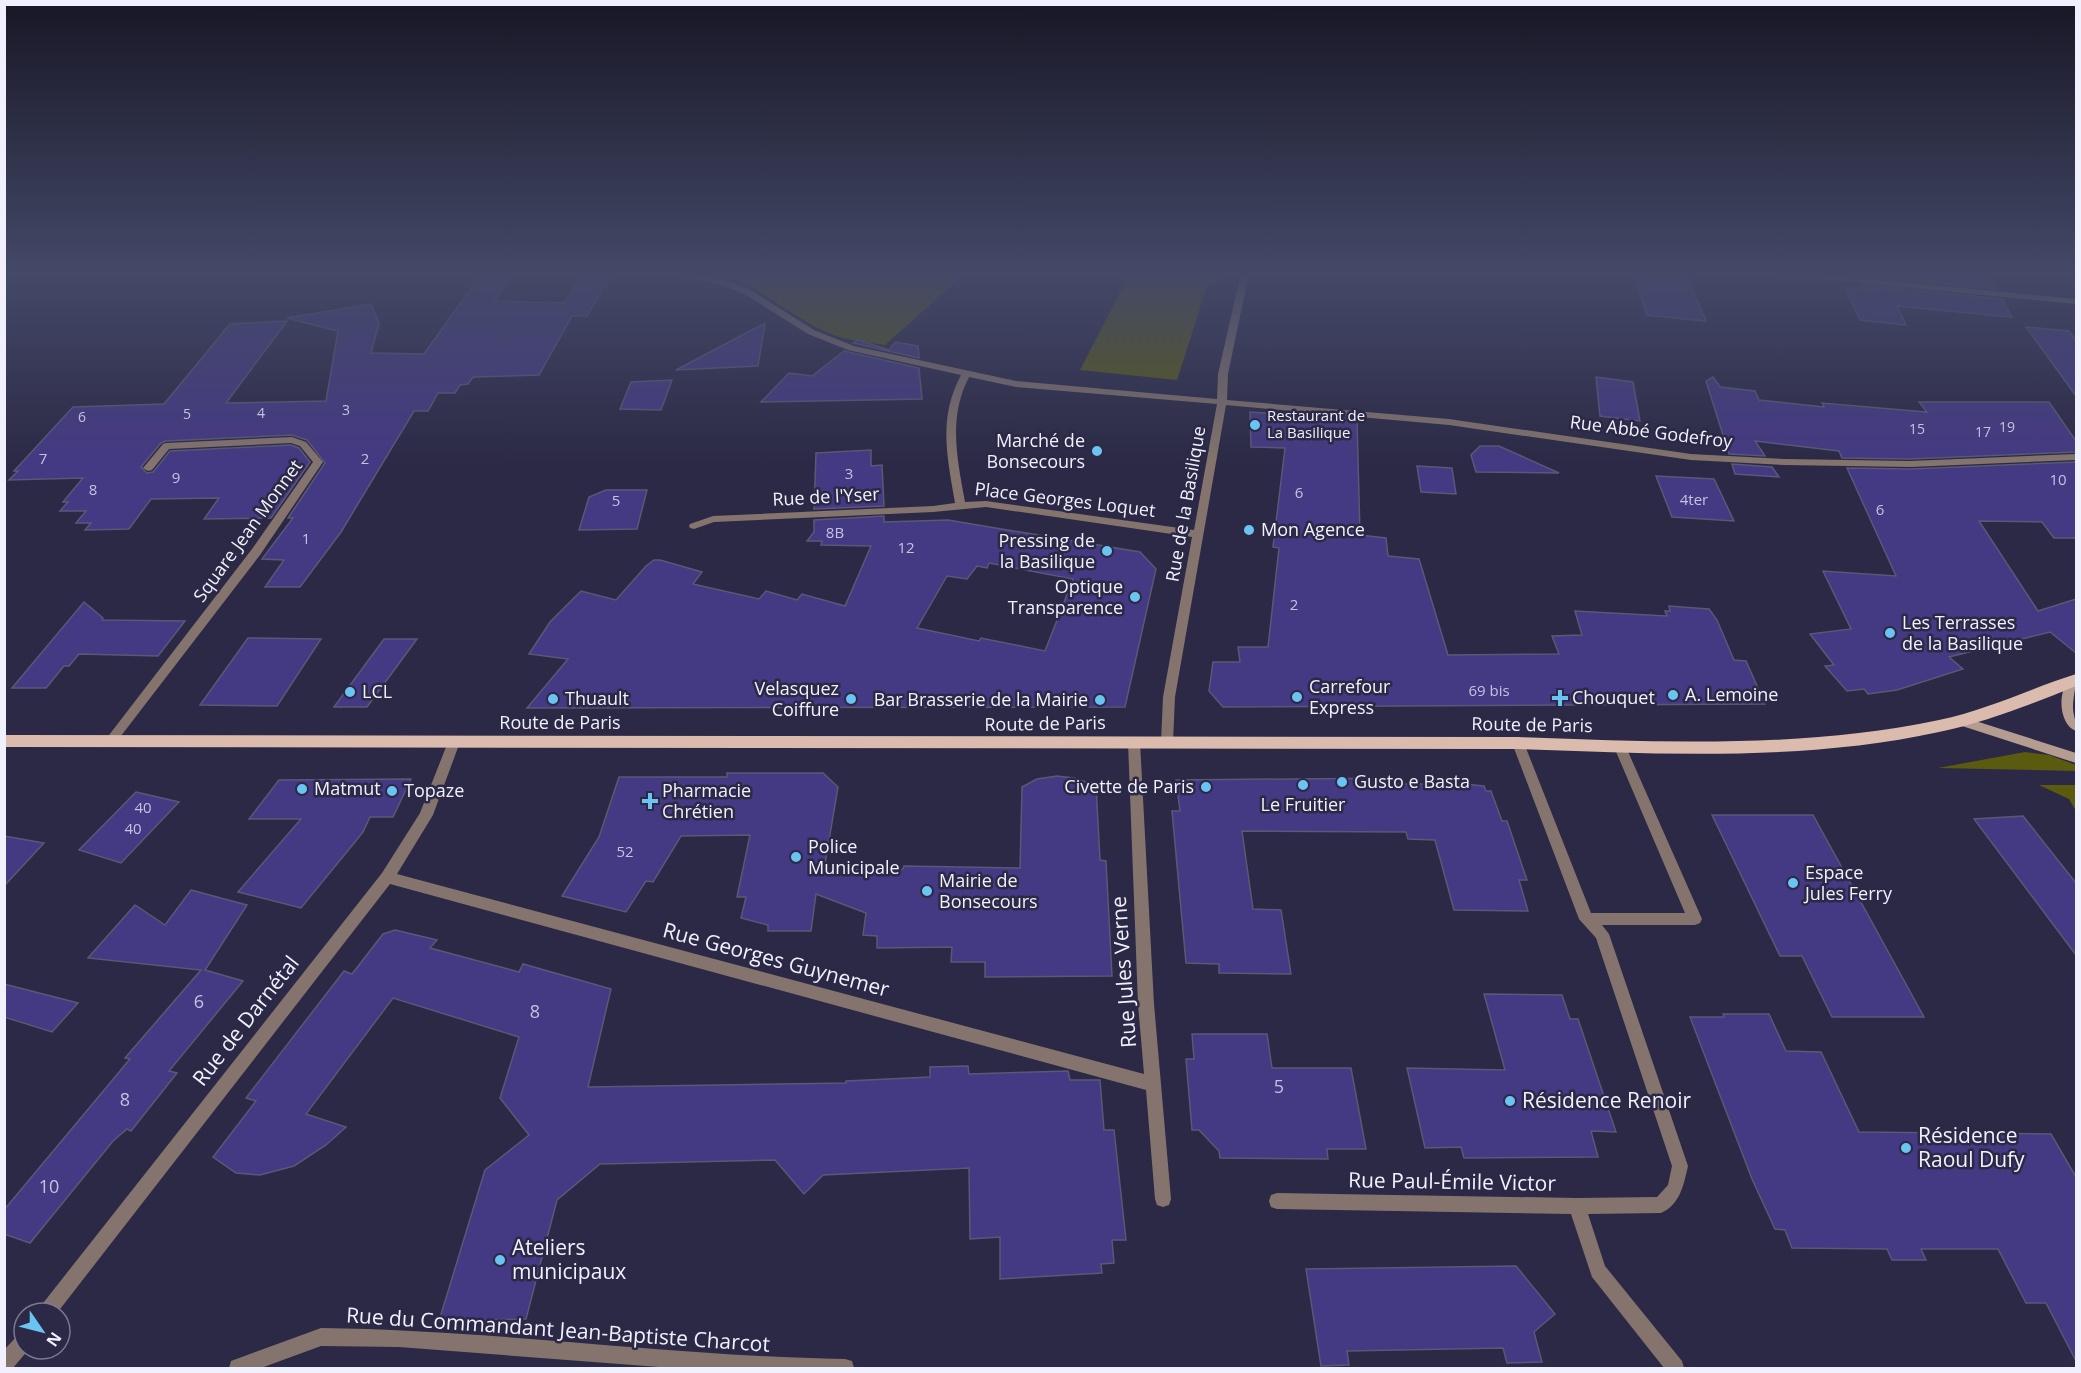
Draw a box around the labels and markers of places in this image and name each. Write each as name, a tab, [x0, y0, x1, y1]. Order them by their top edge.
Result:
place label: Restaurant de La Basilique	[1267, 405, 1365, 442]
marker: Restaurant de La Basilique	[1248, 418, 1262, 432]
place label: Marché de Bonsecours	[986, 428, 1085, 473]
marker: Marché de Bonsecours	[1090, 444, 1104, 458]
place label: Mon Agence	[1261, 517, 1365, 541]
marker: Mon Agence	[1242, 523, 1256, 537]
place label: Pressing de la Basilique	[998, 528, 1095, 573]
marker: Pressing de la Basilique	[1100, 544, 1114, 558]
place label: Optique Transparence	[1008, 574, 1123, 619]
marker: Optique Transparence	[1128, 590, 1142, 604]
place label: Les Terrasses de la Basilique	[1902, 610, 2023, 655]
marker: Les Terrasses de la Basilique	[1883, 626, 1897, 640]
place label: Carrefour Express	[1309, 674, 1391, 719]
place label: Velasquez Coiffure	[754, 676, 839, 721]
place label: LCL	[362, 679, 392, 703]
place label: A. Lemoine	[1685, 682, 1778, 706]
marker: LCL	[343, 685, 357, 699]
place label: Chouquet	[1572, 685, 1655, 709]
place label: Thuault	[565, 686, 629, 710]
place label: Bar Brasserie de la Mairie	[874, 687, 1088, 711]
marker: A. Lemoine	[1666, 688, 1680, 702]
marker: Carrefour Express	[1290, 690, 1304, 704]
marker: Chouquet	[1553, 691, 1567, 705]
marker: Thuault	[546, 692, 560, 706]
marker: Velasquez Coiffure	[844, 692, 858, 706]
marker: Bar Brasserie de la Mairie	[1093, 693, 1107, 707]
place label: Gusto e Basta	[1354, 769, 1470, 793]
place label: Civette de Paris	[1064, 774, 1194, 798]
marker: Gusto e Basta	[1335, 775, 1349, 789]
place label: Matmut	[314, 776, 381, 800]
place label: Topaze	[404, 778, 464, 802]
place label: Pharmacie Chrétien	[662, 778, 751, 823]
marker: Le Fruitier	[1296, 778, 1310, 792]
marker: Civette de Paris	[1199, 780, 1213, 794]
marker: Matmut	[295, 782, 309, 796]
marker: Topaze	[385, 784, 399, 798]
place label: Le Fruitier	[1261, 792, 1346, 816]
marker: Pharmacie Chrétien	[643, 794, 657, 808]
place label: Police Municipale	[808, 834, 900, 879]
marker: Police Municipale	[789, 850, 803, 864]
place label: Espace Jules Ferry	[1803, 860, 1893, 905]
place label: Mairie de Bonsecours	[939, 868, 1038, 913]
marker: Espace Jules Ferry	[1786, 876, 1800, 890]
marker: Mairie de Bonsecours	[920, 884, 934, 898]
place label: Résidence Renoir	[1522, 1086, 1691, 1114]
marker: Résidence Renoir	[1503, 1094, 1517, 1108]
place label: Résidence Raoul Dufy	[1918, 1121, 2025, 1173]
marker: Résidence Raoul Dufy	[1899, 1141, 1913, 1155]
place label: Ateliers municipaux	[512, 1233, 626, 1285]
marker: Ateliers municipaux	[493, 1253, 507, 1267]

